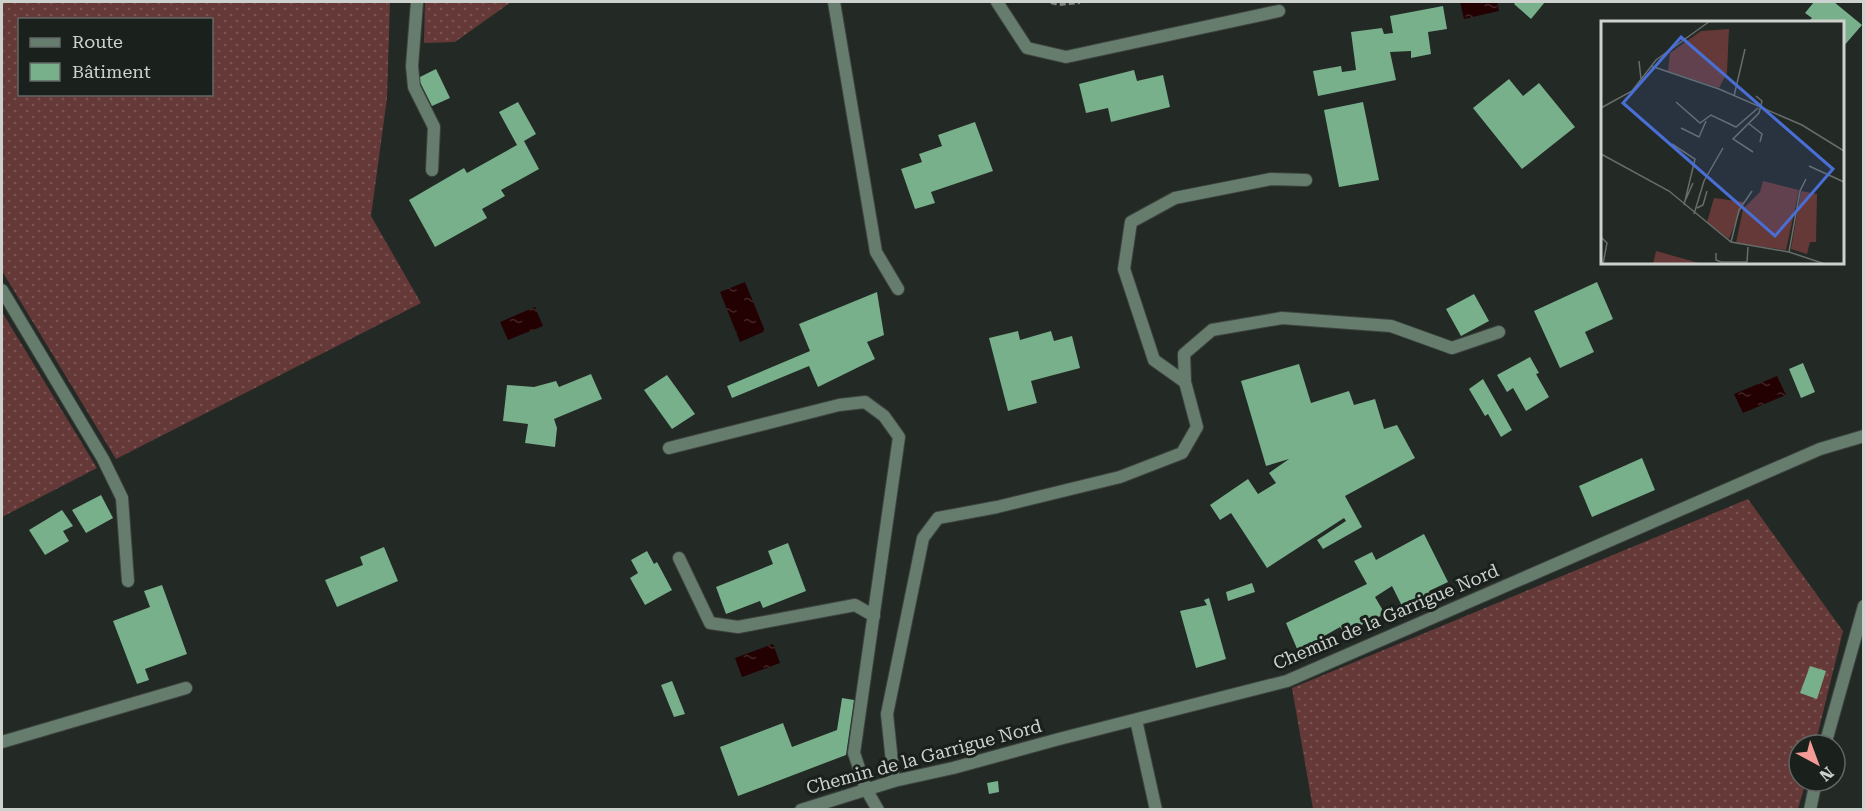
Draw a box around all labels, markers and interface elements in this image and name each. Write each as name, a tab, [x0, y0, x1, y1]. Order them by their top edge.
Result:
legend	[18, 18, 213, 96]
inset map	[1601, 21, 1844, 264]
text: Route	[72, 31, 123, 52]
text: Bâtiment	[72, 61, 151, 82]
street label: Chemin de la Garrigue Nord	[1270, 559, 1502, 674]
street label: Chemin de la Garrigue Nord	[804, 715, 1044, 798]
north arrow	[1787, 733, 1847, 793]
text: N	[1816, 763, 1837, 785]

